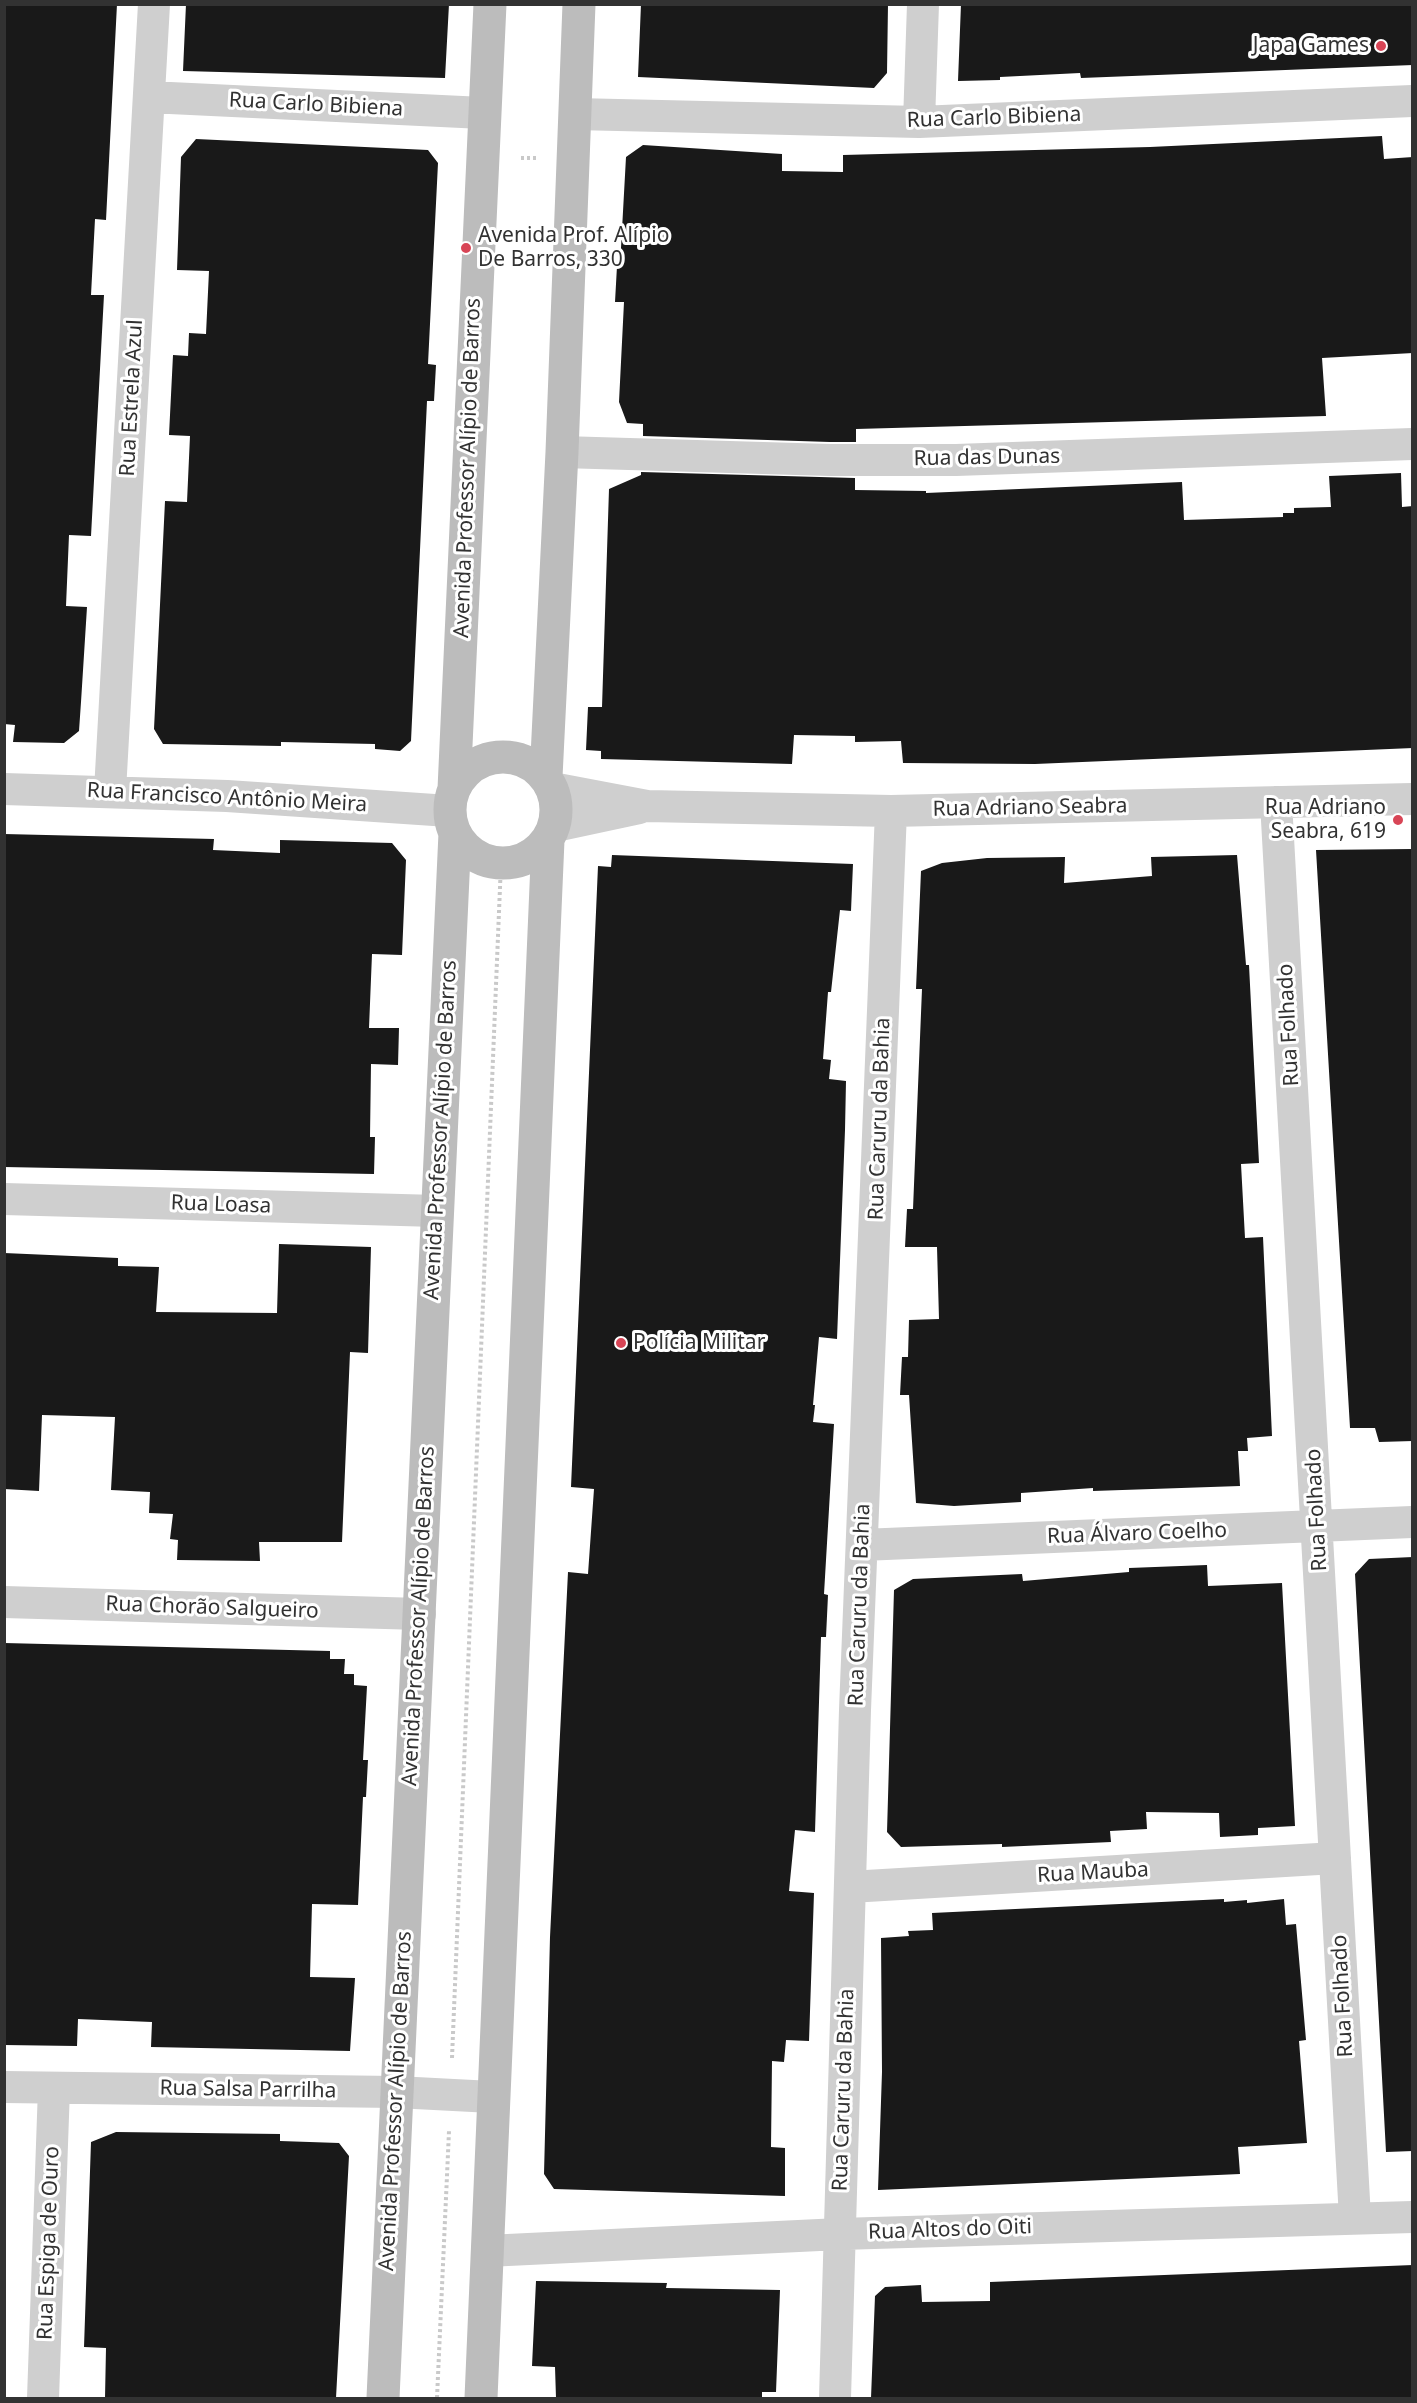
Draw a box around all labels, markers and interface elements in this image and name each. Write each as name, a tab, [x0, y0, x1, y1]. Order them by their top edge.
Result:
place label: Japa Games	[1253, 33, 1369, 59]
marker: Japa Games	[1374, 39, 1388, 53]
street label: Rua Carlo Bibiena	[228, 88, 404, 122]
street label: Rua Carlo Bibiena	[906, 102, 1082, 134]
place label: Avenida Prof. Alípio De Barros, 330	[478, 223, 669, 273]
marker: Avenida Prof. Alípio De Barros, 330	[459, 241, 473, 255]
street label: Avenida Professor Alípio de Barros	[449, 298, 487, 638]
street label: Rua Estrela Azul	[115, 319, 149, 477]
street label: Rua das Dunas	[913, 444, 1061, 472]
street label: Rua Francisco Antônio Meira	[86, 778, 368, 818]
street label: Rua Adriano Seabra	[932, 794, 1128, 822]
place label: Rua Adriano Seabra, 619	[1265, 795, 1386, 845]
marker: Rua Adriano Seabra, 619	[1391, 813, 1405, 827]
street label: Avenida Professor Alípio de Barros	[420, 959, 462, 1301]
street label: Rua Folhado	[1273, 963, 1305, 1087]
street label: Rua Caruru da Bahia	[864, 1017, 896, 1221]
street label: Rua Loasa	[170, 1191, 272, 1219]
place label: Polícia Militar	[633, 1330, 765, 1356]
marker: Polícia Militar	[614, 1336, 628, 1350]
street label: Avenida Professor Alípio de Barros	[398, 1445, 440, 1787]
street label: Rua Folhado	[1301, 1448, 1333, 1572]
street label: Rua Caruru da Bahia	[844, 1503, 876, 1707]
street label: Rua Álvaro Coelho	[1047, 1518, 1227, 1550]
street label: Rua Chorão Salgueiro	[105, 1592, 319, 1624]
street label: Rua Mauba	[1037, 1857, 1149, 1889]
street label: Avenida Professor Alípio de Barros	[375, 1930, 417, 2272]
street label: Rua Folhado	[1327, 1934, 1359, 2058]
street label: Rua Caruru da Bahia	[828, 1988, 860, 2192]
street label: Rua Salsa Parrilha	[159, 2076, 337, 2104]
street label: Rua Espiga de Ouro	[33, 2146, 65, 2340]
street label: Rua Altos do Oiti	[868, 2215, 1032, 2245]

